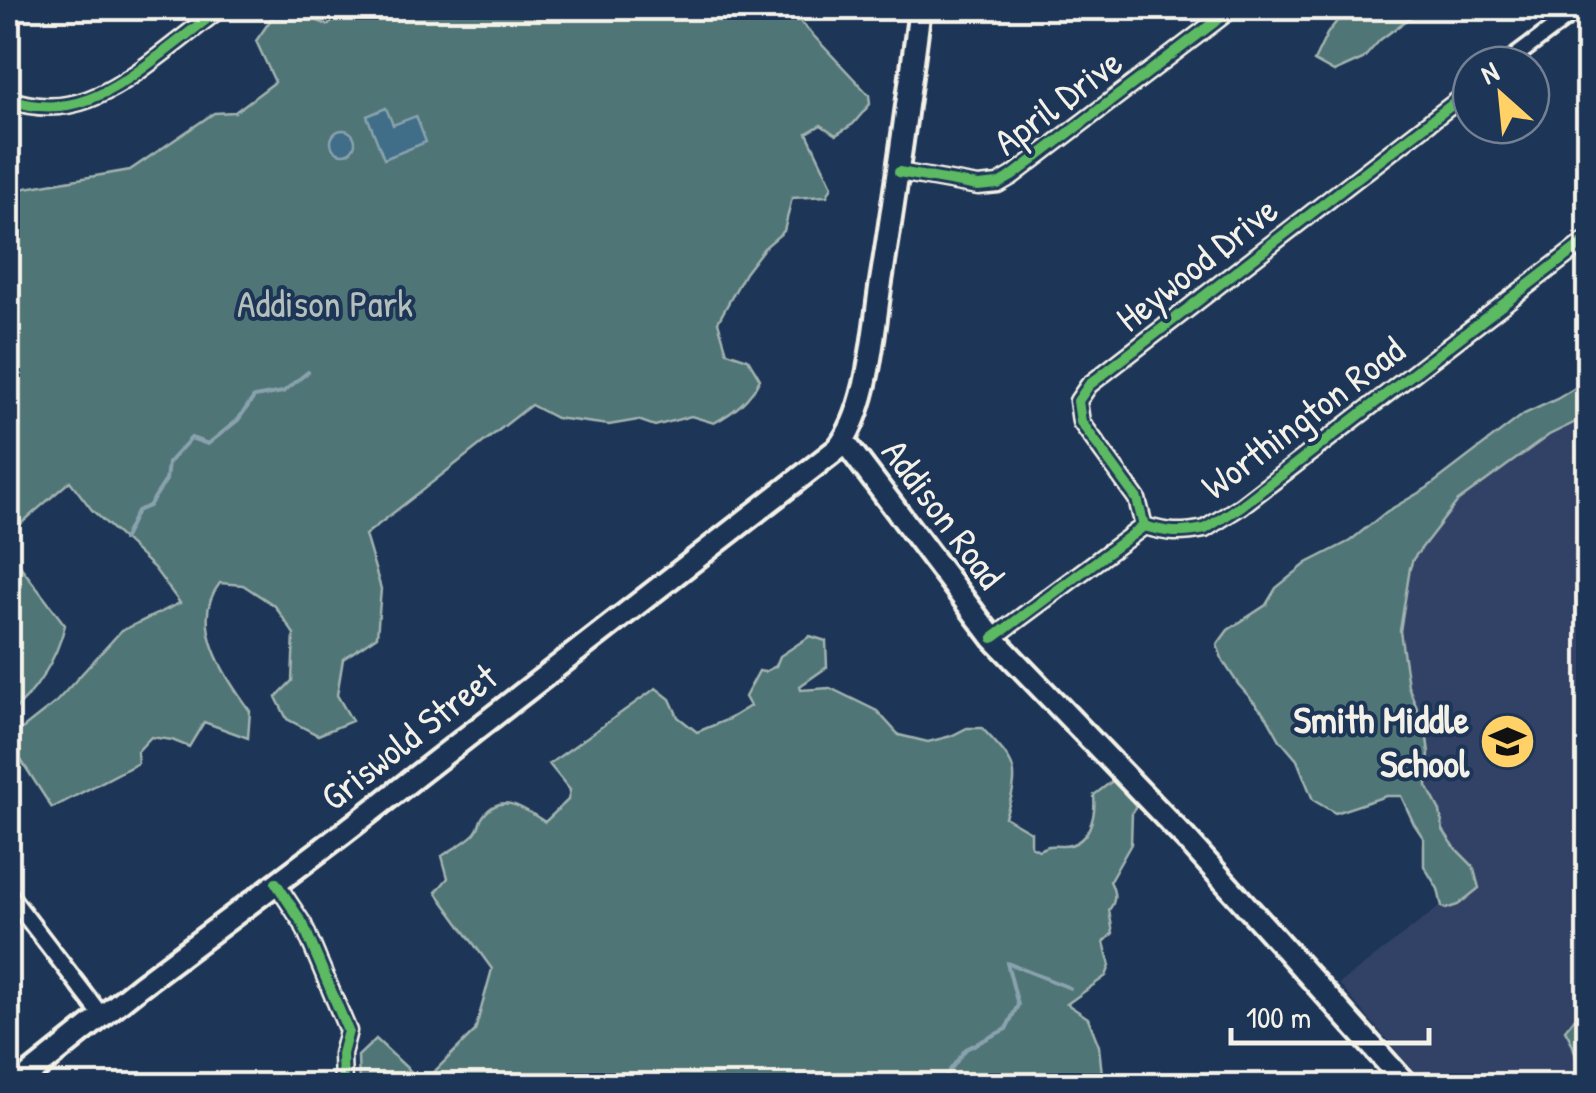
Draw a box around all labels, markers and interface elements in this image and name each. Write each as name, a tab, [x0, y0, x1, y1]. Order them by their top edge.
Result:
street label: April Drive	[983, 36, 1132, 167]
north arrow	[1451, 45, 1551, 145]
text: N	[1474, 52, 1505, 93]
street label: Heywood Drive	[1105, 184, 1288, 343]
park label: Addison Park	[237, 277, 413, 329]
street label: Worthington Road	[1190, 324, 1415, 511]
street label: Addison Road	[870, 428, 1017, 599]
street label: Griswold Street	[309, 650, 508, 822]
place label: Smith Middle School	[1293, 693, 1470, 789]
school or university icon: Smith Middle School	[1478, 712, 1538, 772]
scale bar	[1231, 983, 1428, 1045]
text: 100 m	[1246, 997, 1311, 1037]

